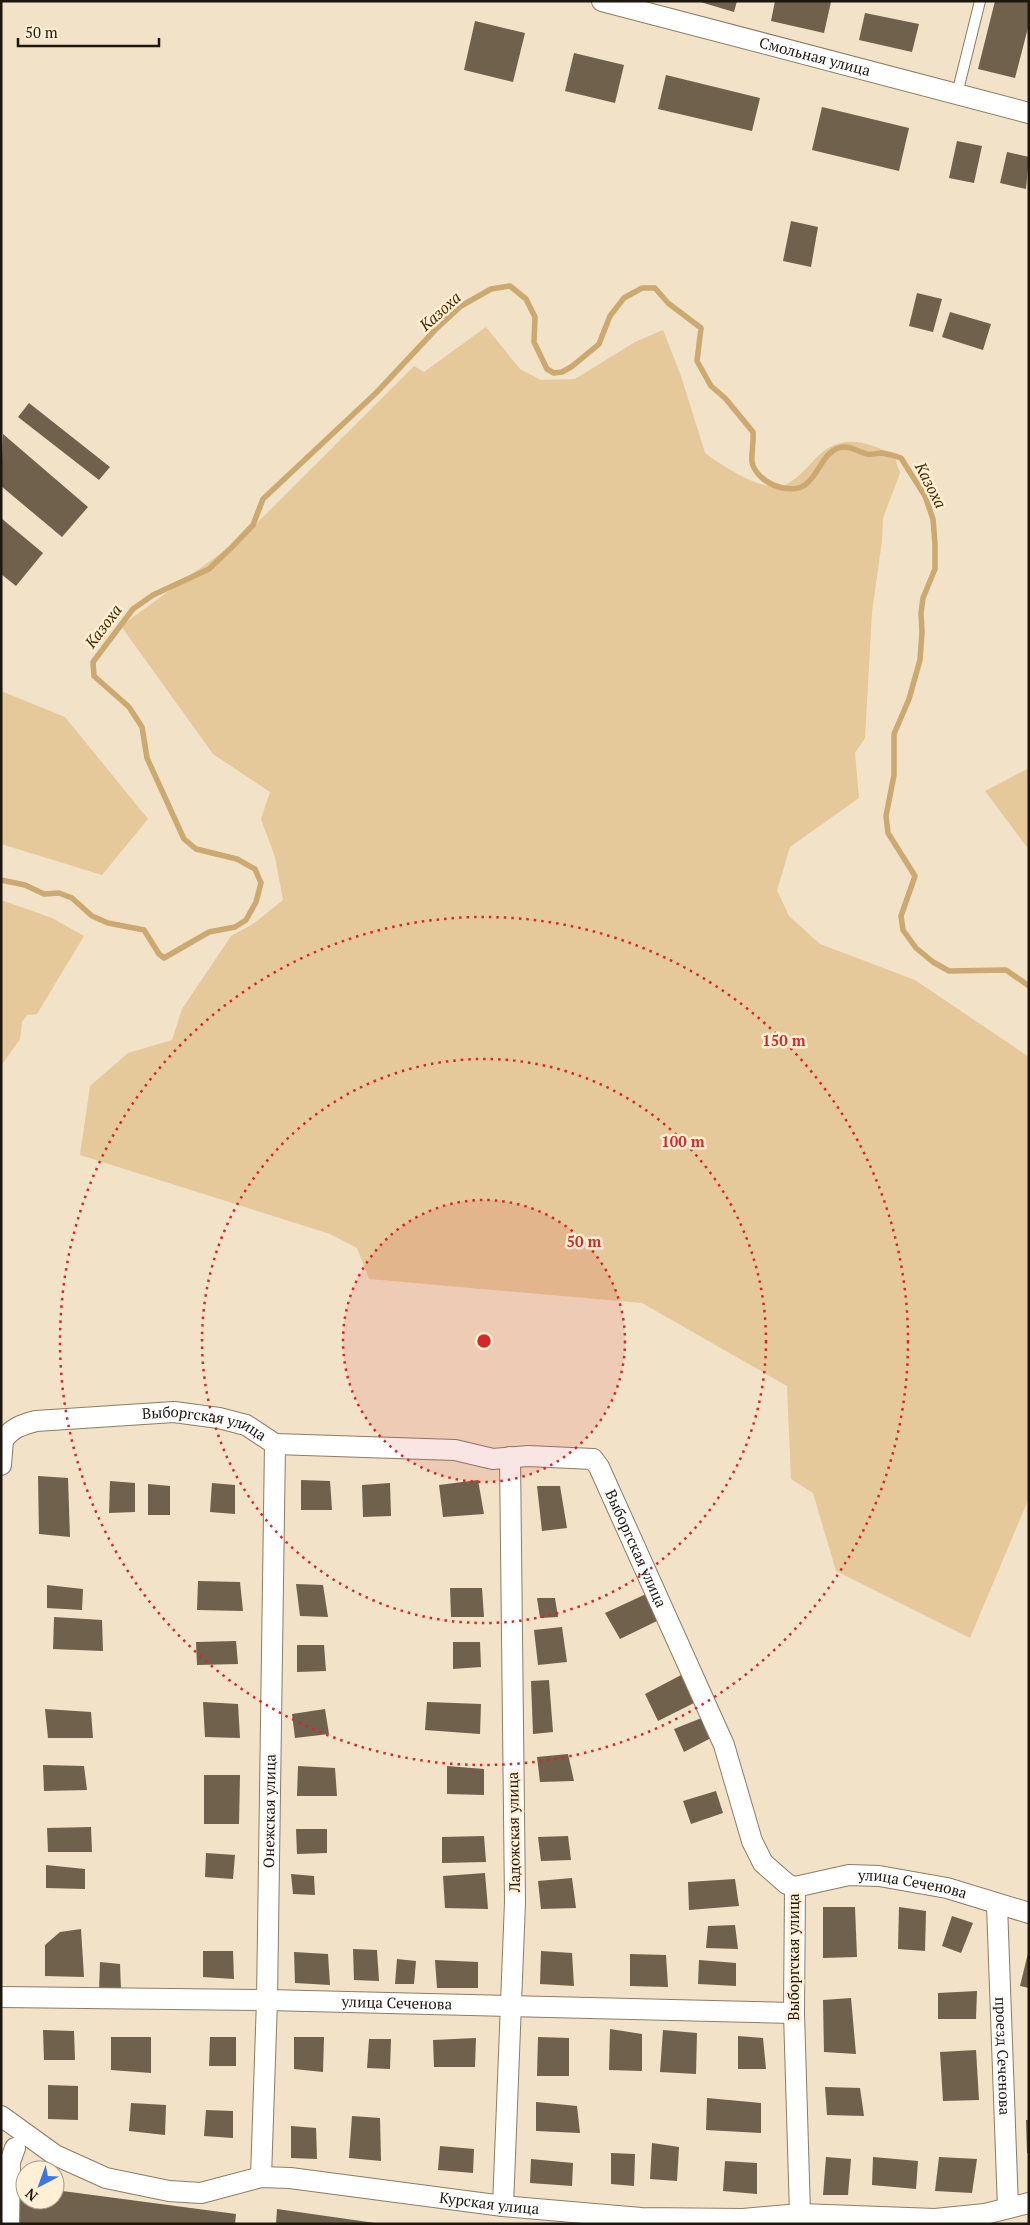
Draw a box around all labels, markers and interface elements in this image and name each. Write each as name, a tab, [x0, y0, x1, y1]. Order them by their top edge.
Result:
scale bar	[18, 15, 159, 47]
text: 50 m	[25, 22, 58, 42]
street label: Смольная улица	[757, 32, 873, 80]
water label: Казоха	[414, 286, 466, 336]
water label: Казоха	[910, 457, 952, 512]
water label: Казоха	[79, 600, 127, 653]
text: 150 m	[762, 1030, 806, 1050]
text: 100 m	[661, 1131, 705, 1151]
text: 50 m	[567, 1231, 602, 1251]
centre of rings	[475, 1332, 493, 1350]
street label: Выборгская улица	[141, 1401, 271, 1445]
street label: Выборгская улица	[601, 1486, 672, 1611]
street label: Онежская улица	[258, 1754, 280, 1868]
street label: Ладожская улица	[502, 1771, 524, 1893]
street label: улица Сеченова	[857, 1864, 970, 1903]
street label: Выборгская улица	[783, 1893, 803, 2021]
street label: улица Сеченова	[340, 1991, 453, 2014]
street label: проезд Сеченова	[991, 1996, 1016, 2116]
north arrow	[15, 2160, 65, 2210]
text: N	[21, 2184, 41, 2206]
street label: Курская улица	[438, 2187, 541, 2218]

